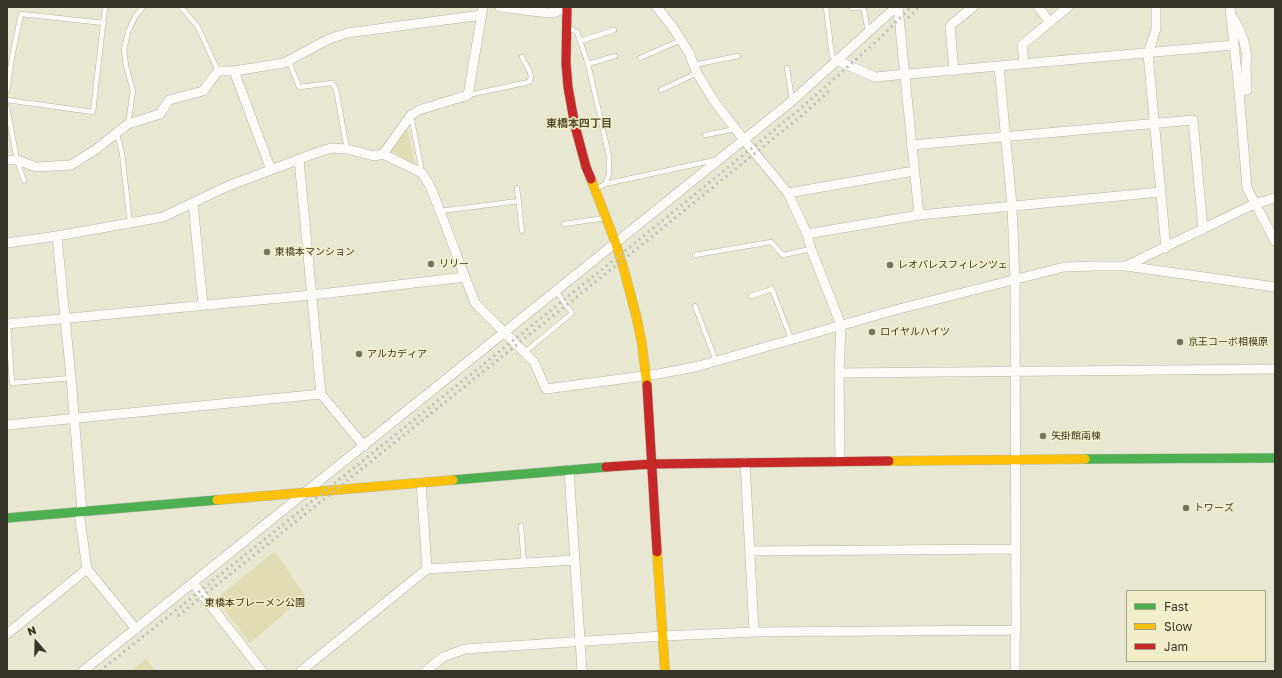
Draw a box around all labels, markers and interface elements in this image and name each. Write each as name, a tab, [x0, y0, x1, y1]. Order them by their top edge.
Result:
district label: 東橋本四丁目	[546, 117, 612, 131]
place label: 東橋本マンション	[275, 246, 355, 258]
marker: 東橋本マンション	[262, 247, 272, 257]
place label: リリー	[439, 258, 469, 270]
marker: リリー	[426, 259, 436, 269]
place label: レオパレスフィレンツェ	[898, 259, 1008, 271]
marker: レオパレスフィレンツェ	[885, 260, 895, 270]
place label: ロイヤルハイツ	[880, 326, 950, 338]
marker: ロイヤルハイツ	[867, 327, 877, 337]
place label: 京王コーポ相模原	[1188, 336, 1268, 348]
marker: 京王コーポ相模原	[1175, 337, 1185, 347]
place label: アルカディア	[367, 348, 427, 360]
marker: アルカディア	[354, 349, 364, 359]
place label: 矢掛館南棟	[1051, 430, 1101, 442]
marker: 矢掛館南棟	[1038, 431, 1048, 441]
place label: トワーズ	[1194, 502, 1234, 514]
marker: トワーズ	[1181, 503, 1191, 513]
legend	[1126, 590, 1266, 662]
park label: 東橋本ブレーメン公園	[205, 597, 305, 609]
text: Fast	[1164, 599, 1189, 614]
text: Slow	[1164, 619, 1192, 634]
north arrow	[16, 622, 56, 662]
text: N	[26, 623, 38, 638]
text: Jam	[1164, 639, 1188, 654]

